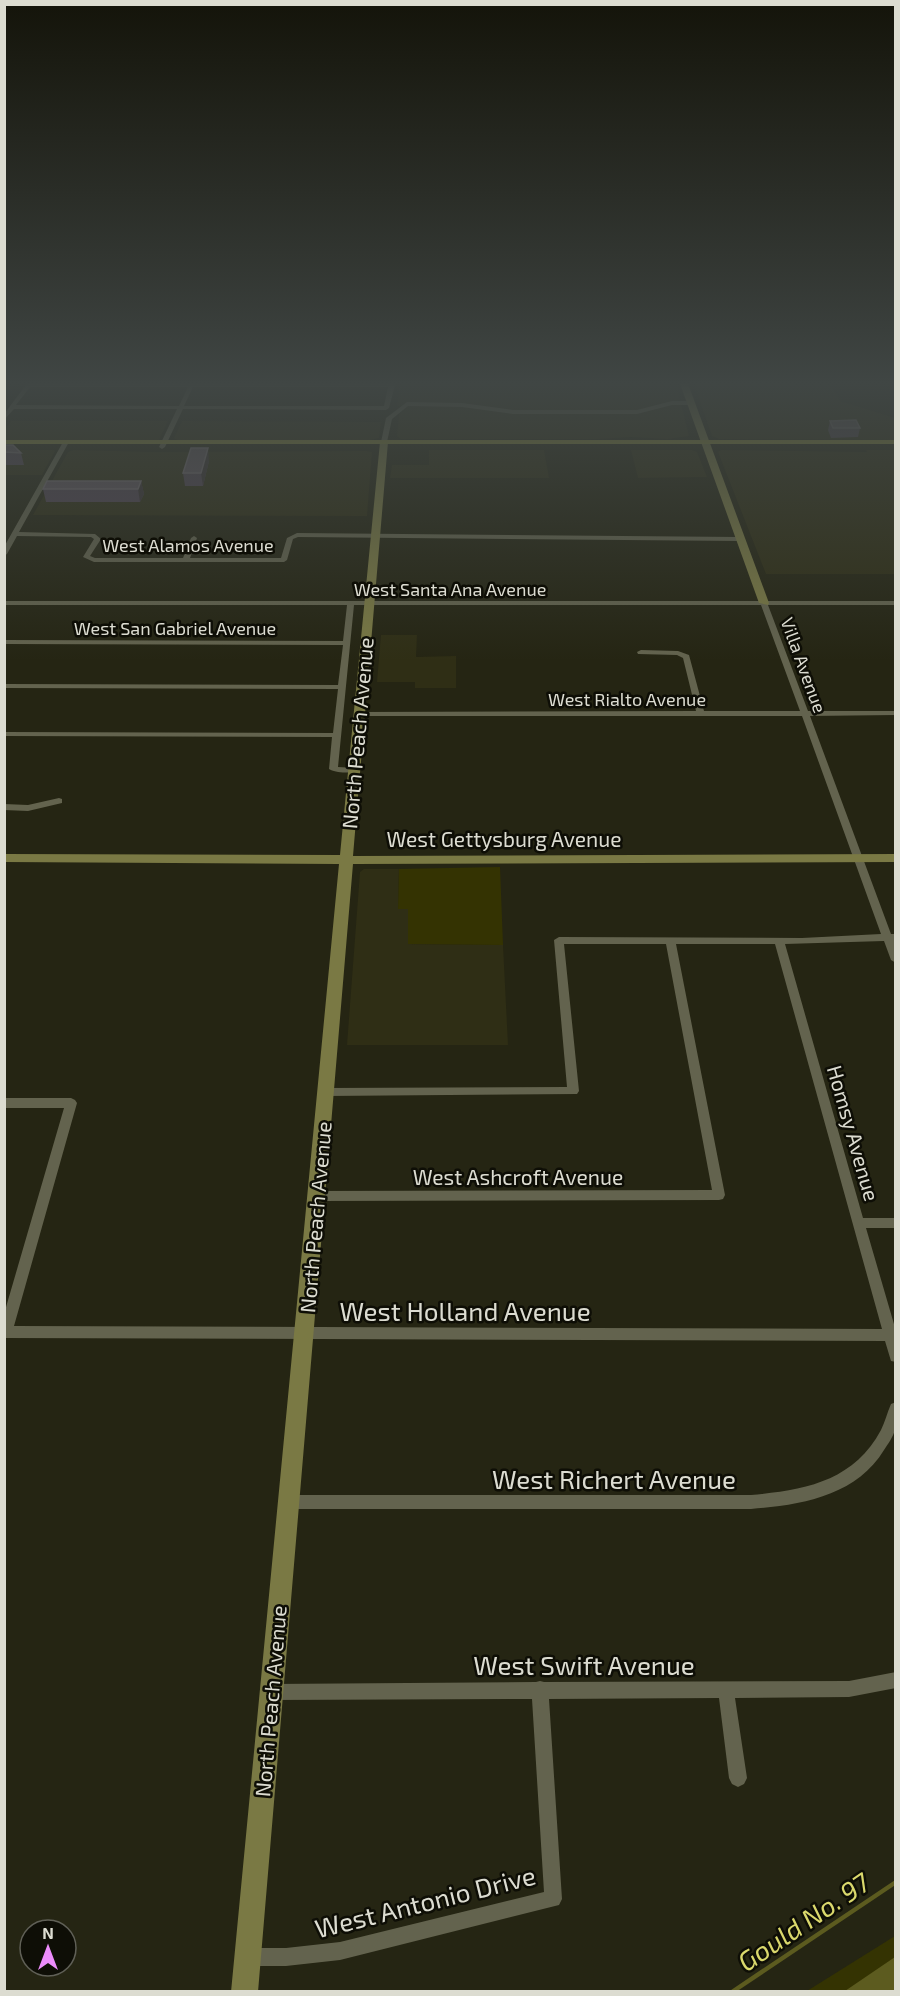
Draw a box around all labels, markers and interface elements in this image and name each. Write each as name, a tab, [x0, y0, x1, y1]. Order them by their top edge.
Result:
street label: West Alamos Avenue	[102, 534, 274, 556]
street label: West Santa Ana Avenue	[354, 578, 546, 600]
street label: Villa Avenue	[777, 614, 831, 716]
street label: West San Gabriel Avenue	[74, 617, 276, 639]
street label: North Peach Avenue	[336, 636, 378, 830]
street label: West Rialto Avenue	[548, 688, 706, 710]
street label: West Gettysburg Avenue	[387, 826, 621, 851]
street label: Homsy Avenue	[823, 1062, 885, 1204]
street label: North Peach Avenue	[294, 1120, 336, 1314]
street label: West Ashcroft Avenue	[413, 1164, 623, 1189]
street label: West Holland Avenue	[339, 1295, 591, 1326]
street label: West Richert Avenue	[492, 1463, 736, 1494]
street label: North Peach Avenue	[249, 1604, 291, 1798]
street label: West Swift Avenue	[473, 1649, 695, 1680]
street label: West Antonio Drive	[311, 1859, 539, 1943]
water label: Gould No. 97	[731, 1865, 876, 1977]
north arrow	[18, 1918, 78, 1978]
text: N	[42, 1923, 54, 1942]

